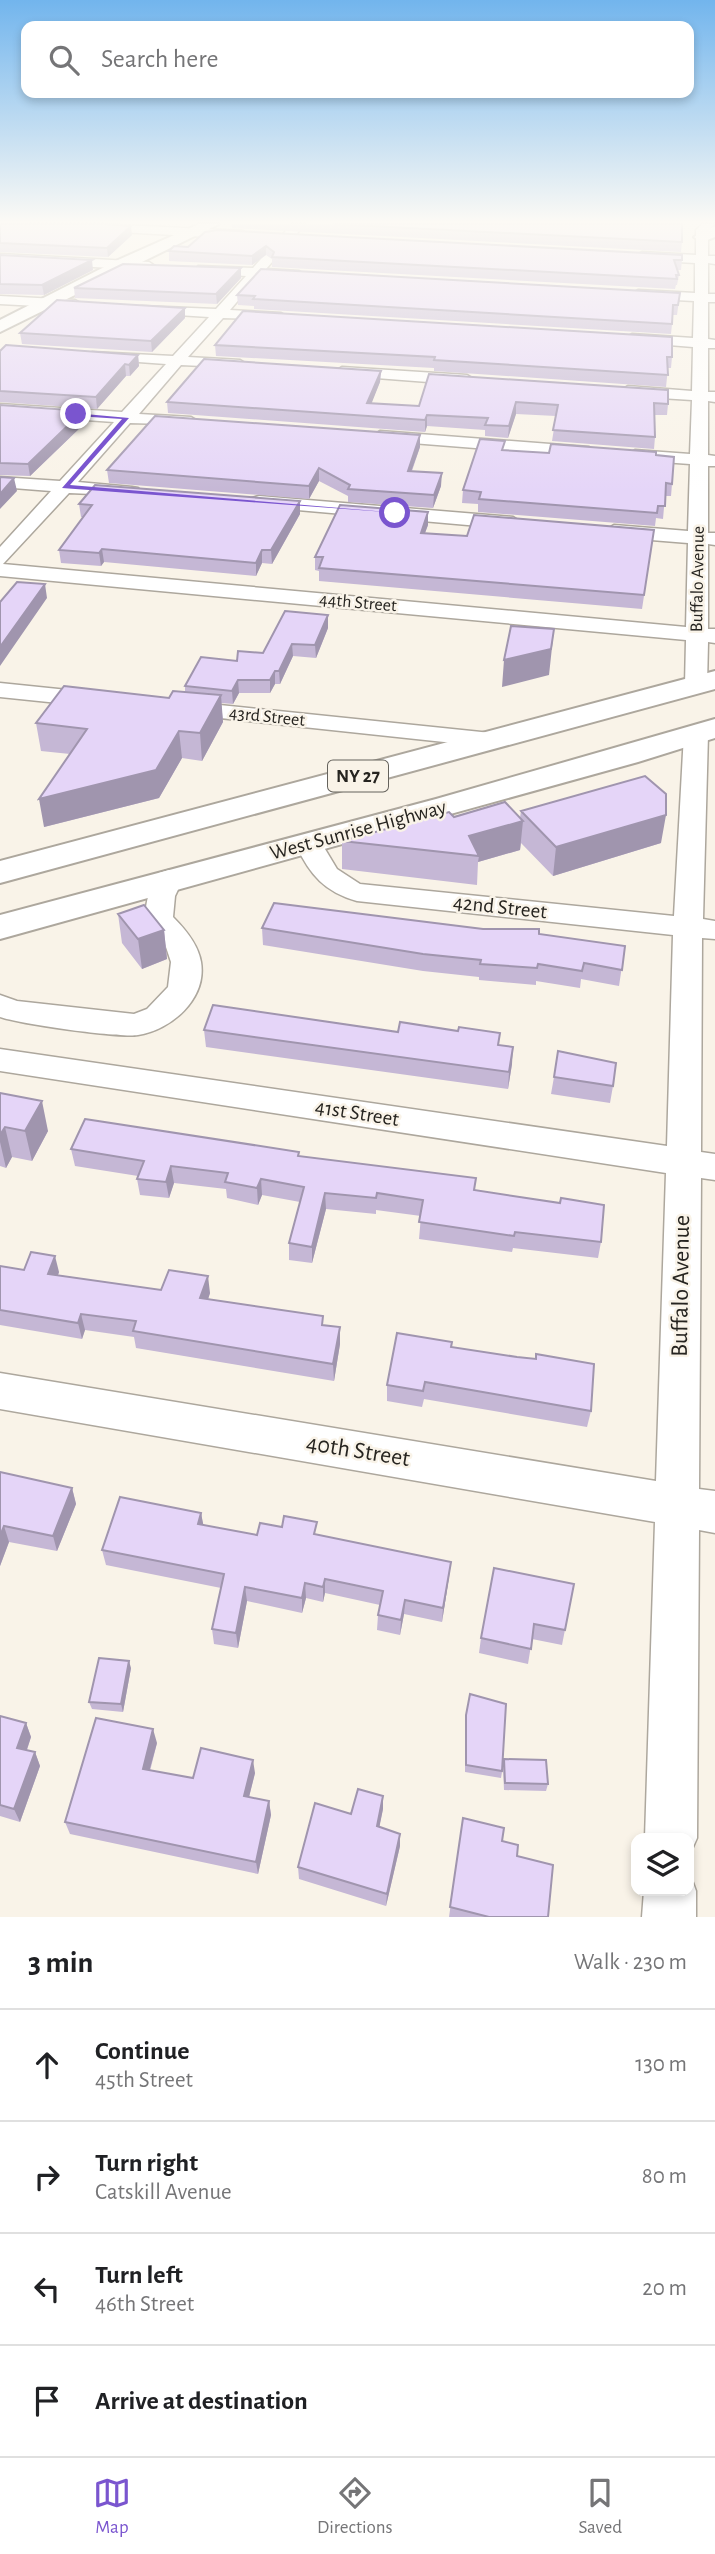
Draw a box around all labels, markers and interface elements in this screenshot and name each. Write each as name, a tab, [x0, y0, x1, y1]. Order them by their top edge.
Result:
search box	[21, 21, 694, 98]
icon: search	[45, 41, 83, 79]
text: Search here	[101, 46, 219, 72]
route end	[60, 398, 91, 429]
route start	[379, 497, 410, 528]
street label: Buffalo Avenue	[688, 526, 708, 632]
street label: 44th Street	[318, 591, 398, 615]
street label: 43rd Street	[228, 704, 306, 730]
road number: NY 27	[328, 761, 388, 792]
street label: West Sunrise Highway	[268, 796, 448, 864]
street label: 42nd Street	[452, 892, 548, 922]
street label: 41st Street	[314, 1096, 401, 1130]
street label: Buffalo Avenue	[668, 1215, 694, 1357]
street label: 40th Street	[304, 1431, 412, 1471]
map controls	[631, 1833, 694, 1896]
button: layers	[631, 1833, 694, 1896]
text: 3 min	[28, 1948, 93, 1978]
text: Walk · 230 m	[574, 1951, 687, 1974]
text: Continue	[95, 2038, 190, 2064]
icon: ahead	[28, 2046, 66, 2084]
text: 130 m	[635, 2053, 687, 2076]
text: 45th Street	[95, 2069, 193, 2092]
text: Turn right	[95, 2150, 198, 2176]
icon: right	[28, 2158, 66, 2196]
text: 80 m	[642, 2165, 687, 2188]
text: Catskill Avenue	[95, 2181, 232, 2204]
text: Turn left	[95, 2262, 183, 2288]
icon: left	[28, 2270, 66, 2308]
text: 20 m	[642, 2277, 687, 2300]
text: 46th Street	[95, 2293, 194, 2316]
icon: arrive	[28, 2382, 66, 2420]
text: Arrive at destination	[95, 2388, 308, 2414]
tab: Map	[93, 2474, 131, 2539]
tab: Directions	[317, 2474, 393, 2539]
tab: Saved	[579, 2474, 622, 2539]

